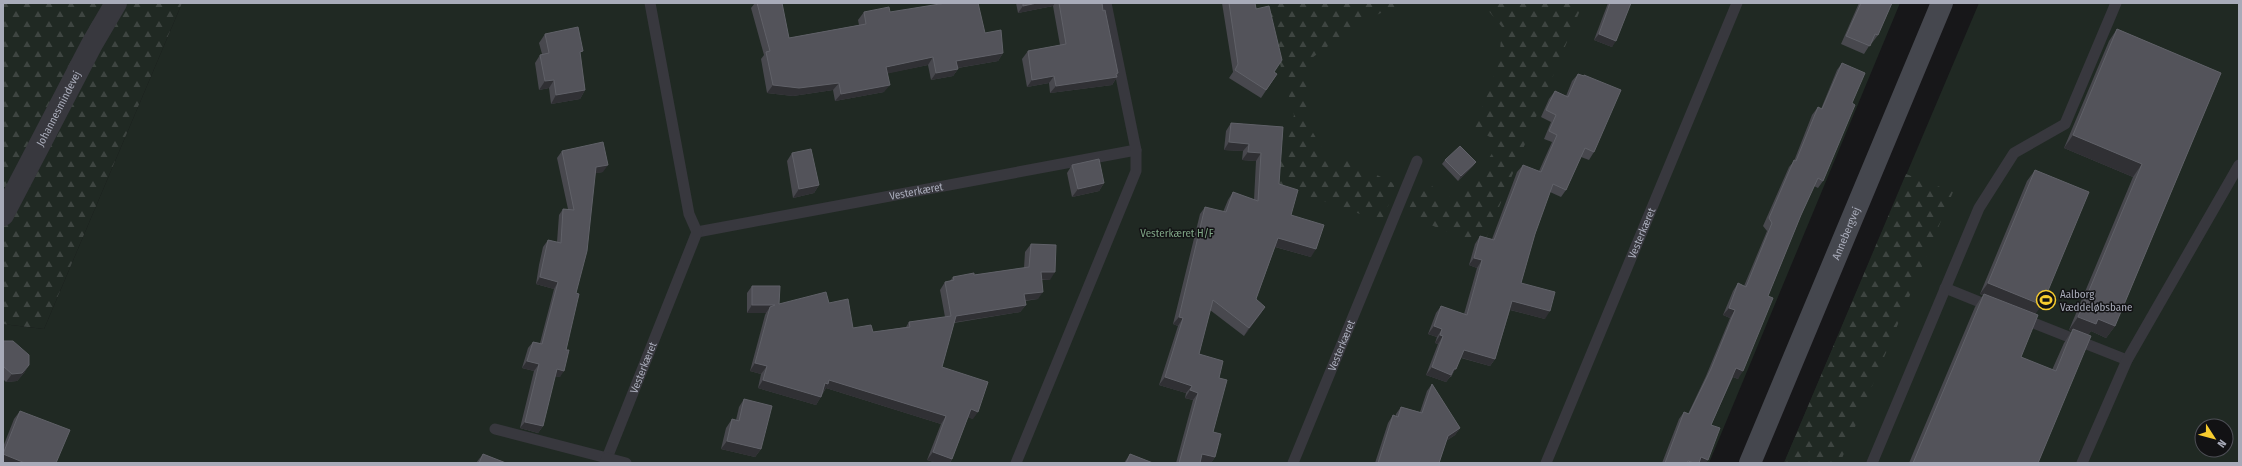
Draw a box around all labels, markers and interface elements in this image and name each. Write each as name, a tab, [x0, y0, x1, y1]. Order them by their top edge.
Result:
street label: Johannesmindevej	[34, 69, 84, 149]
street label: Vesterkæret	[888, 180, 945, 203]
street label: Vesterkæret	[1626, 205, 1658, 261]
street label: Annebergvej	[1830, 205, 1863, 262]
park label: Vesterkæret H/F	[1140, 227, 1214, 240]
place label: Aalborg Væddeløbsbane	[2060, 288, 2132, 314]
sports icon: Aalborg Væddeløbsbane	[2035, 289, 2057, 311]
street label: Vesterkæret	[1325, 318, 1358, 373]
street label: Vesterkæret	[627, 340, 660, 395]
north arrow	[2194, 418, 2234, 458]
text: N	[2214, 437, 2229, 450]

